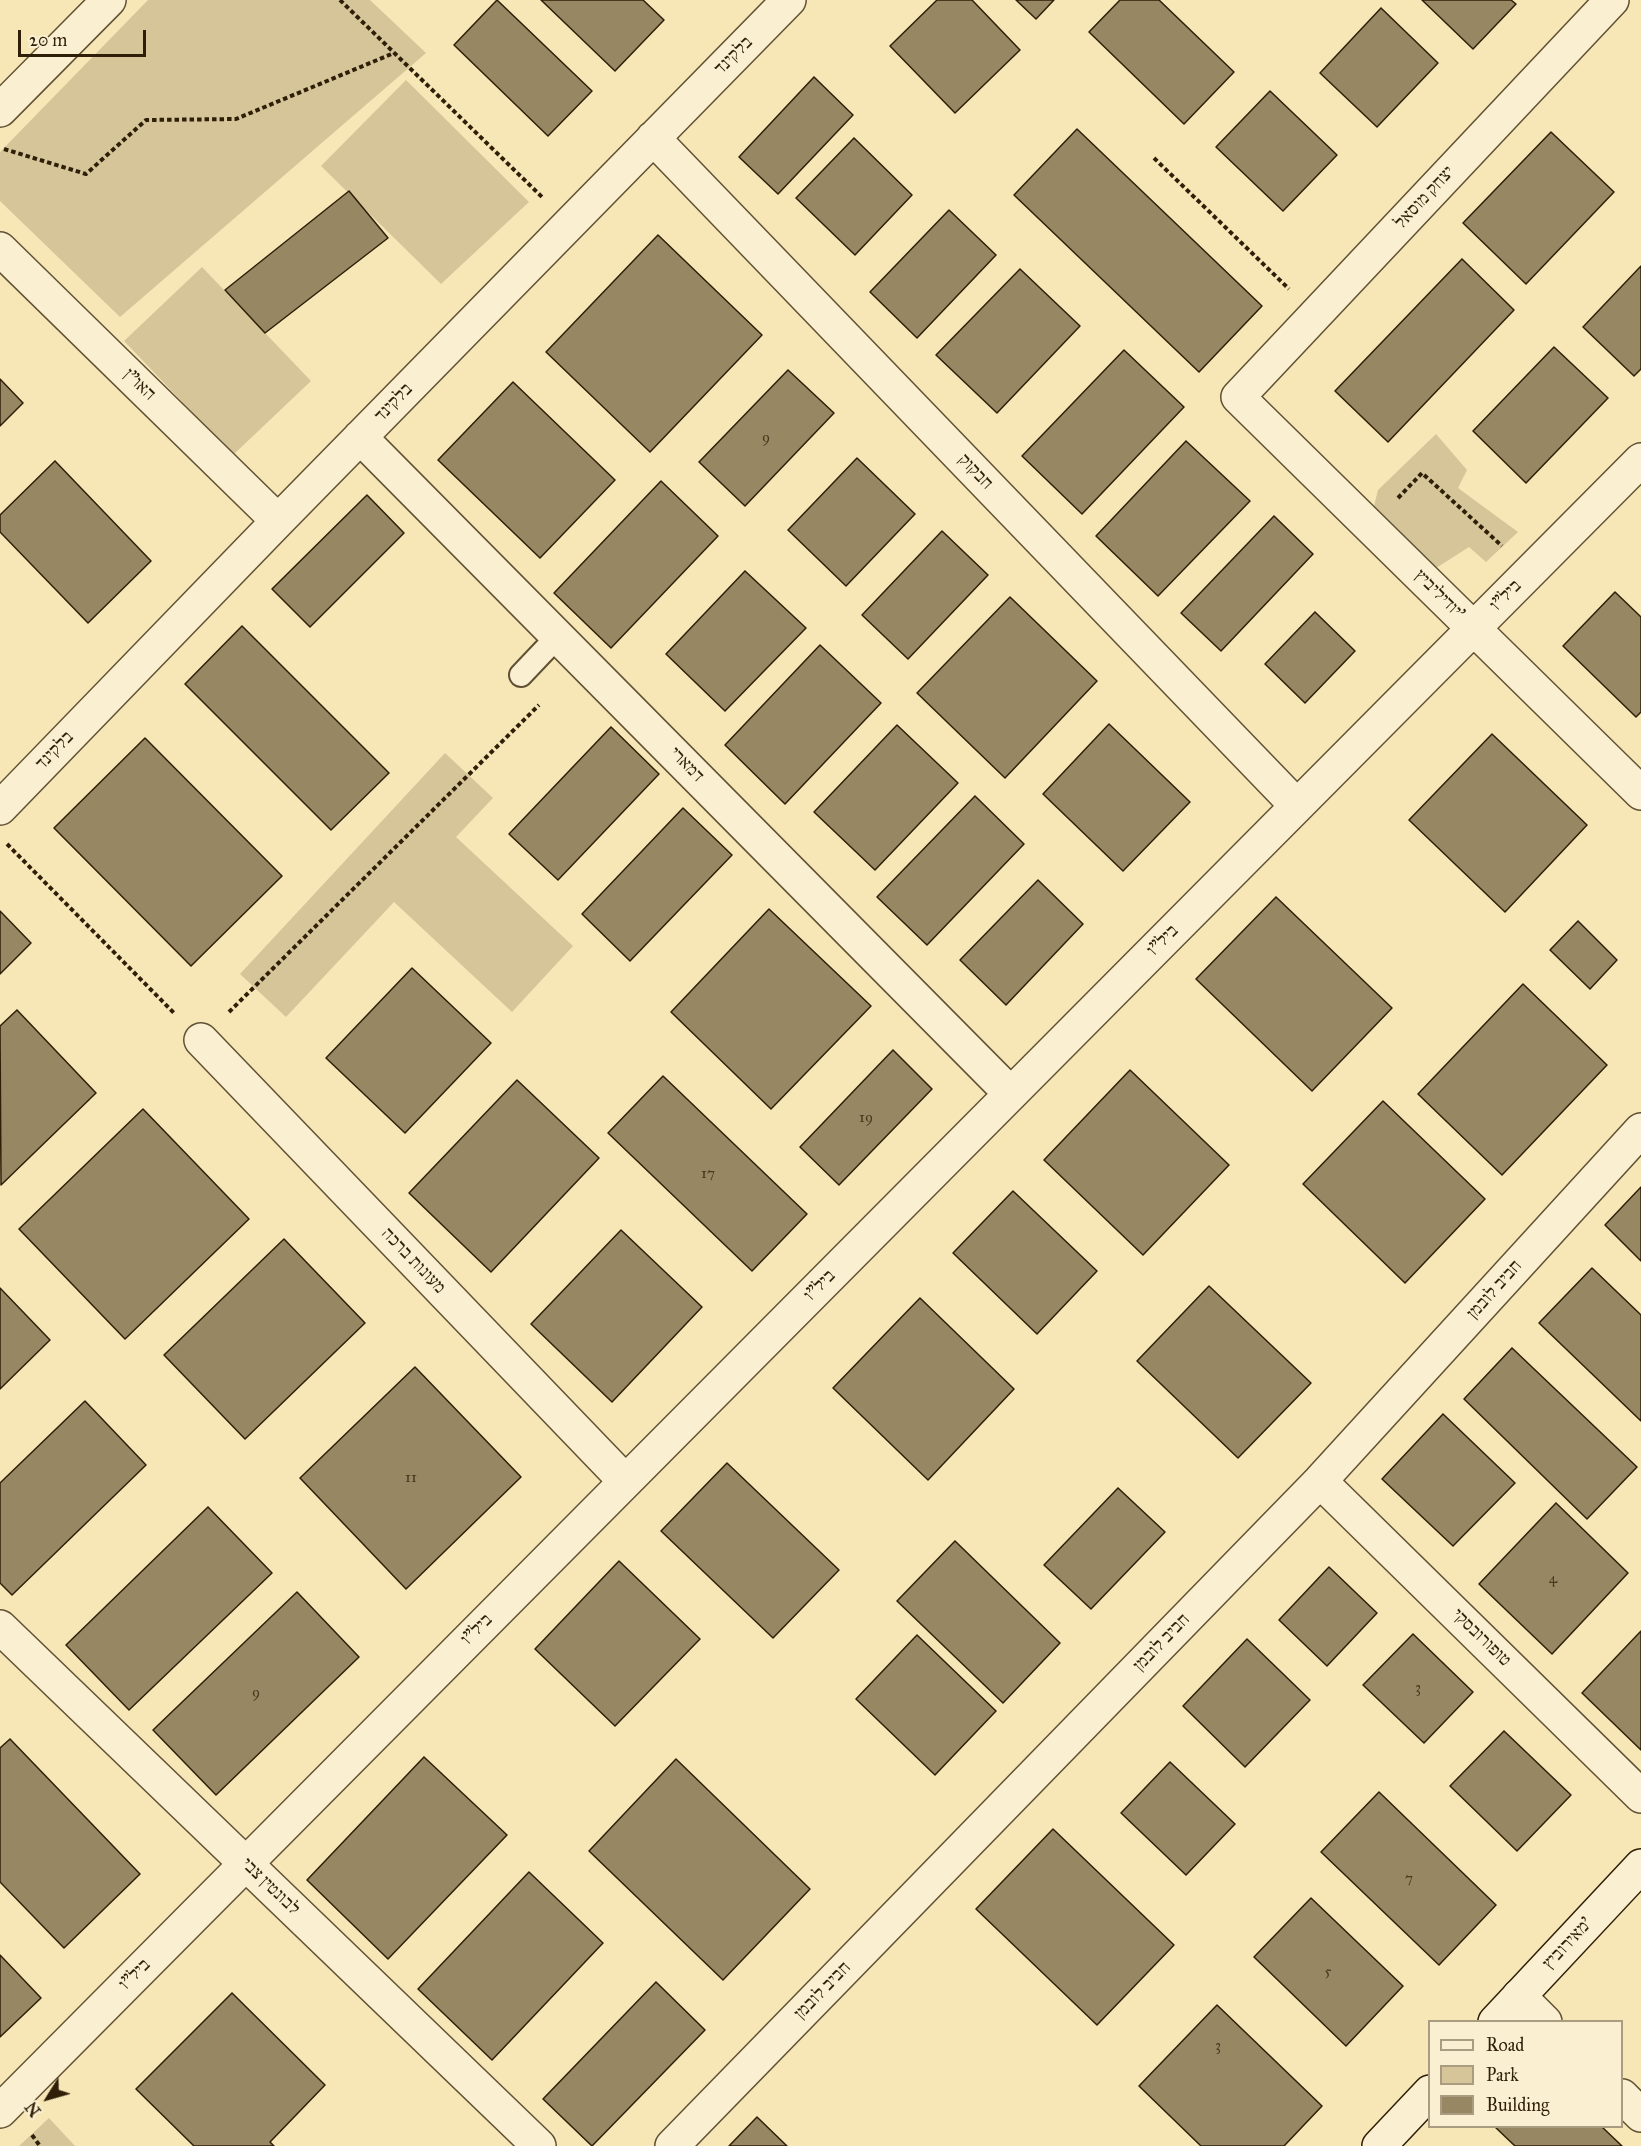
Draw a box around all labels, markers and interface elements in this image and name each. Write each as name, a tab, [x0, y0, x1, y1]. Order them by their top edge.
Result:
scale bar	[21, 18, 148, 56]
text: 20 m	[29, 29, 67, 51]
street label: בלקינד	[710, 32, 758, 80]
street label: יצחק מוסאל	[1390, 162, 1460, 234]
street label: האו"ן	[118, 365, 160, 405]
street label: בלקינד	[370, 379, 418, 427]
house number: 9	[762, 429, 770, 447]
street label: חבקוק	[953, 450, 997, 494]
street label: יודיליביץ'	[1409, 565, 1469, 625]
street label: ביל"ו	[1486, 576, 1526, 616]
street label: בלקינד	[31, 727, 79, 775]
street label: דמארי	[664, 743, 708, 787]
street label: ביל"ו	[1143, 921, 1183, 961]
house number: 19	[859, 1109, 873, 1127]
house number: 17	[701, 1165, 715, 1183]
street label: מעונות ברכה	[376, 1223, 450, 1299]
street label: חביב לובמן	[1463, 1256, 1527, 1324]
street label: ביל"ו	[800, 1266, 840, 1306]
house number: 11	[405, 1469, 417, 1487]
house number: 4	[1549, 1570, 1557, 1588]
street label: טופורובסקי	[1447, 1605, 1515, 1671]
street label: ביל"ו	[457, 1610, 497, 1650]
street label: חביב לובמן	[1129, 1610, 1195, 1676]
house number: 3	[1415, 1679, 1421, 1697]
house number: 9	[252, 1684, 260, 1702]
street label: לבונטין צבי	[236, 1854, 304, 1920]
house number: 7	[1405, 1870, 1413, 1888]
street label: מאירוביץ'	[1539, 1914, 1597, 1974]
street label: ביל"ו	[115, 1955, 155, 1995]
street label: חביב לובמן	[790, 1958, 856, 2024]
house number: 5	[1325, 1963, 1331, 1981]
legend	[1428, 2020, 1623, 2128]
text: Road	[1486, 2034, 1524, 2056]
house number: 3	[1215, 2037, 1221, 2055]
text: Park	[1486, 2064, 1519, 2086]
north arrow	[18, 2068, 78, 2128]
text: Building	[1486, 2094, 1549, 2116]
text: N	[22, 2098, 45, 2120]

